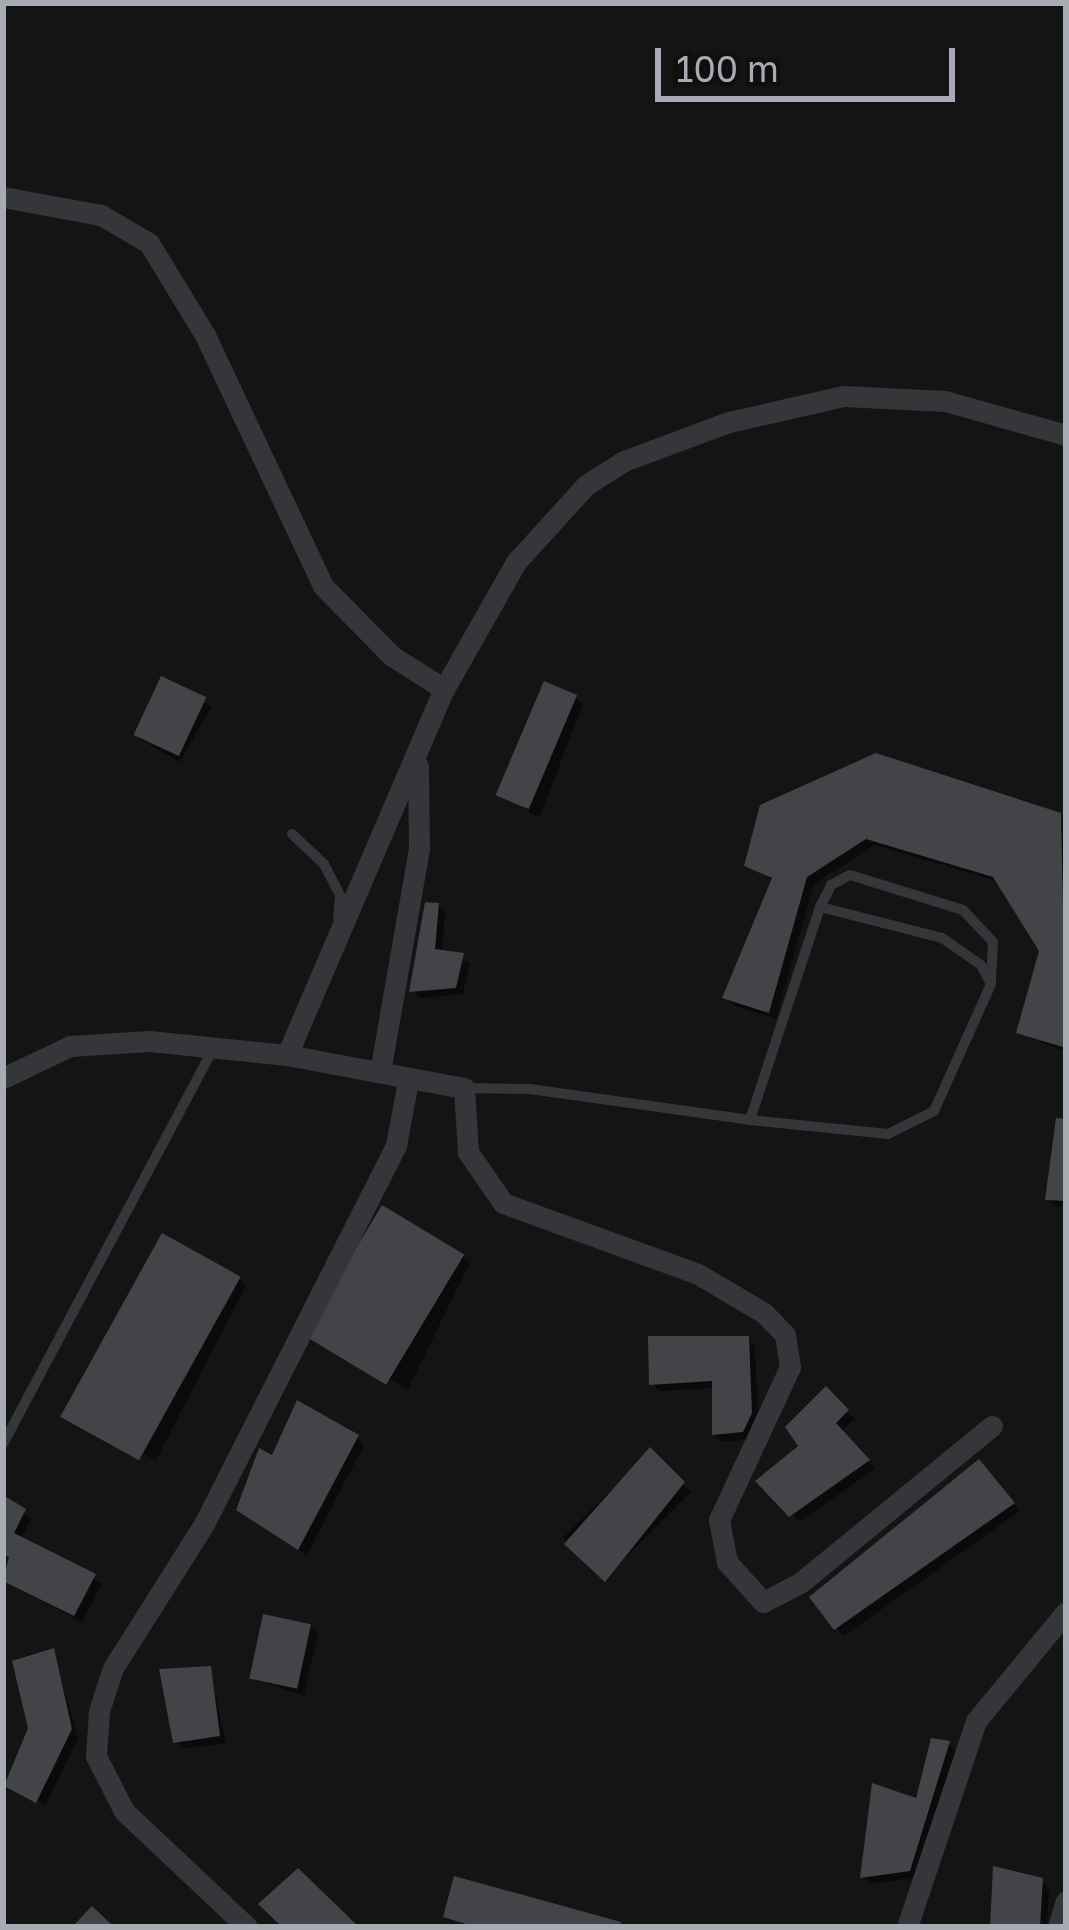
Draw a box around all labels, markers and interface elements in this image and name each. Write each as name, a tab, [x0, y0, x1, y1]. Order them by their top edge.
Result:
scale bar	[661, 24, 961, 98]
text: 100 m	[676, 47, 779, 90]

